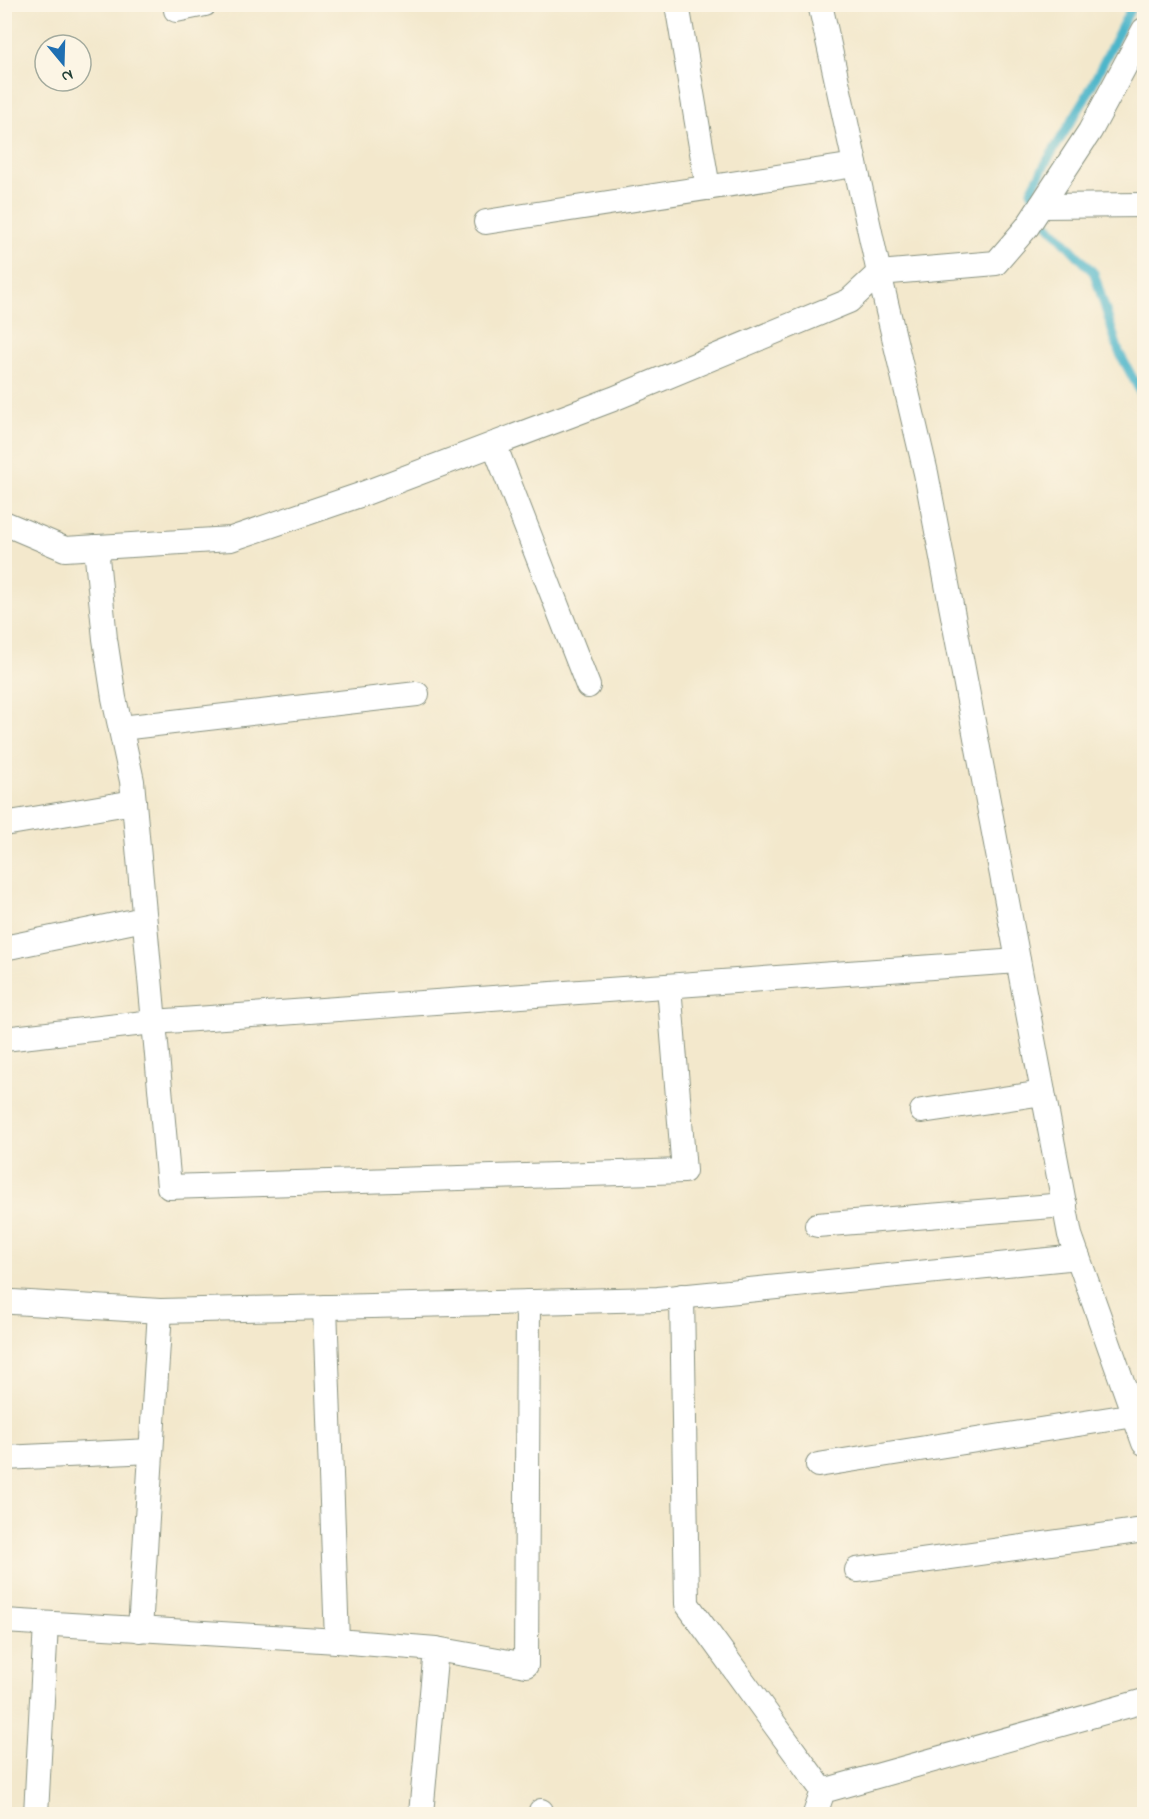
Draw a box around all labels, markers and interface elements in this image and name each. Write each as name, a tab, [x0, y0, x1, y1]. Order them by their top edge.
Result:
north arrow	[33, 33, 93, 93]
text: N	[58, 62, 76, 88]

